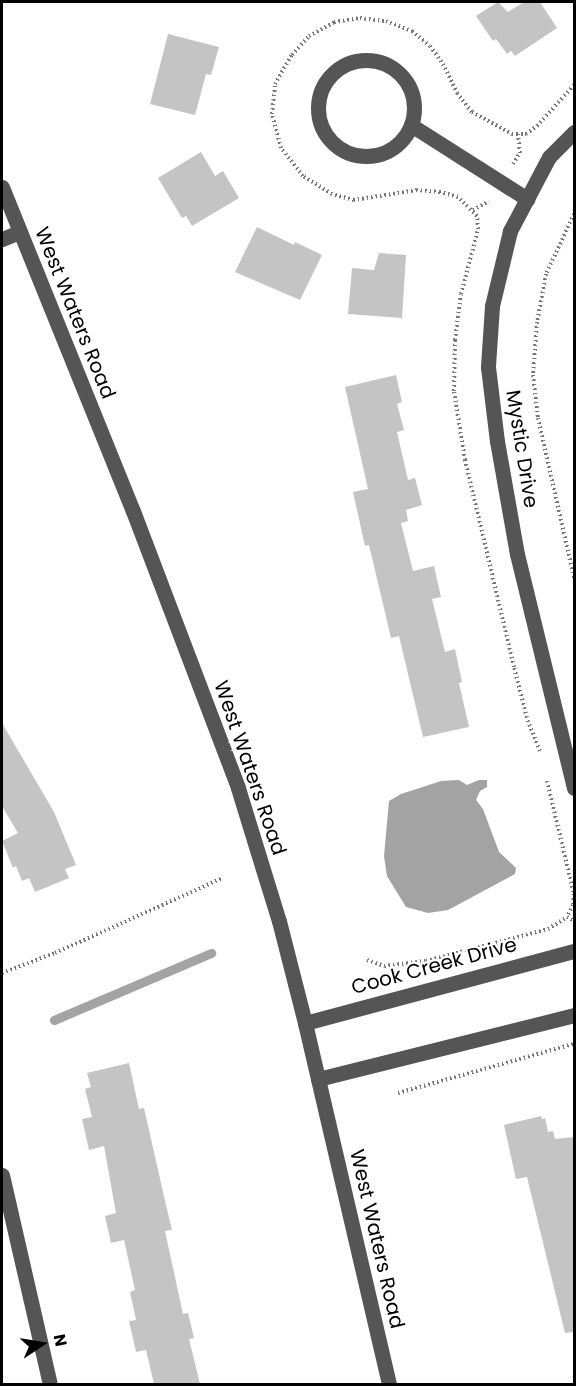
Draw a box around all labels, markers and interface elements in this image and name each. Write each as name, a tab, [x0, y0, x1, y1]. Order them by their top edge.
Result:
street label: West Waters Road	[30, 224, 120, 402]
street label: Mystic Drive	[501, 388, 543, 510]
street label: West Waters Road	[209, 678, 291, 858]
street label: Cook Creek Drive	[349, 932, 519, 1000]
street label: West Waters Road	[345, 1147, 409, 1331]
north arrow	[12, 1314, 72, 1374]
text: N	[48, 1332, 73, 1348]

